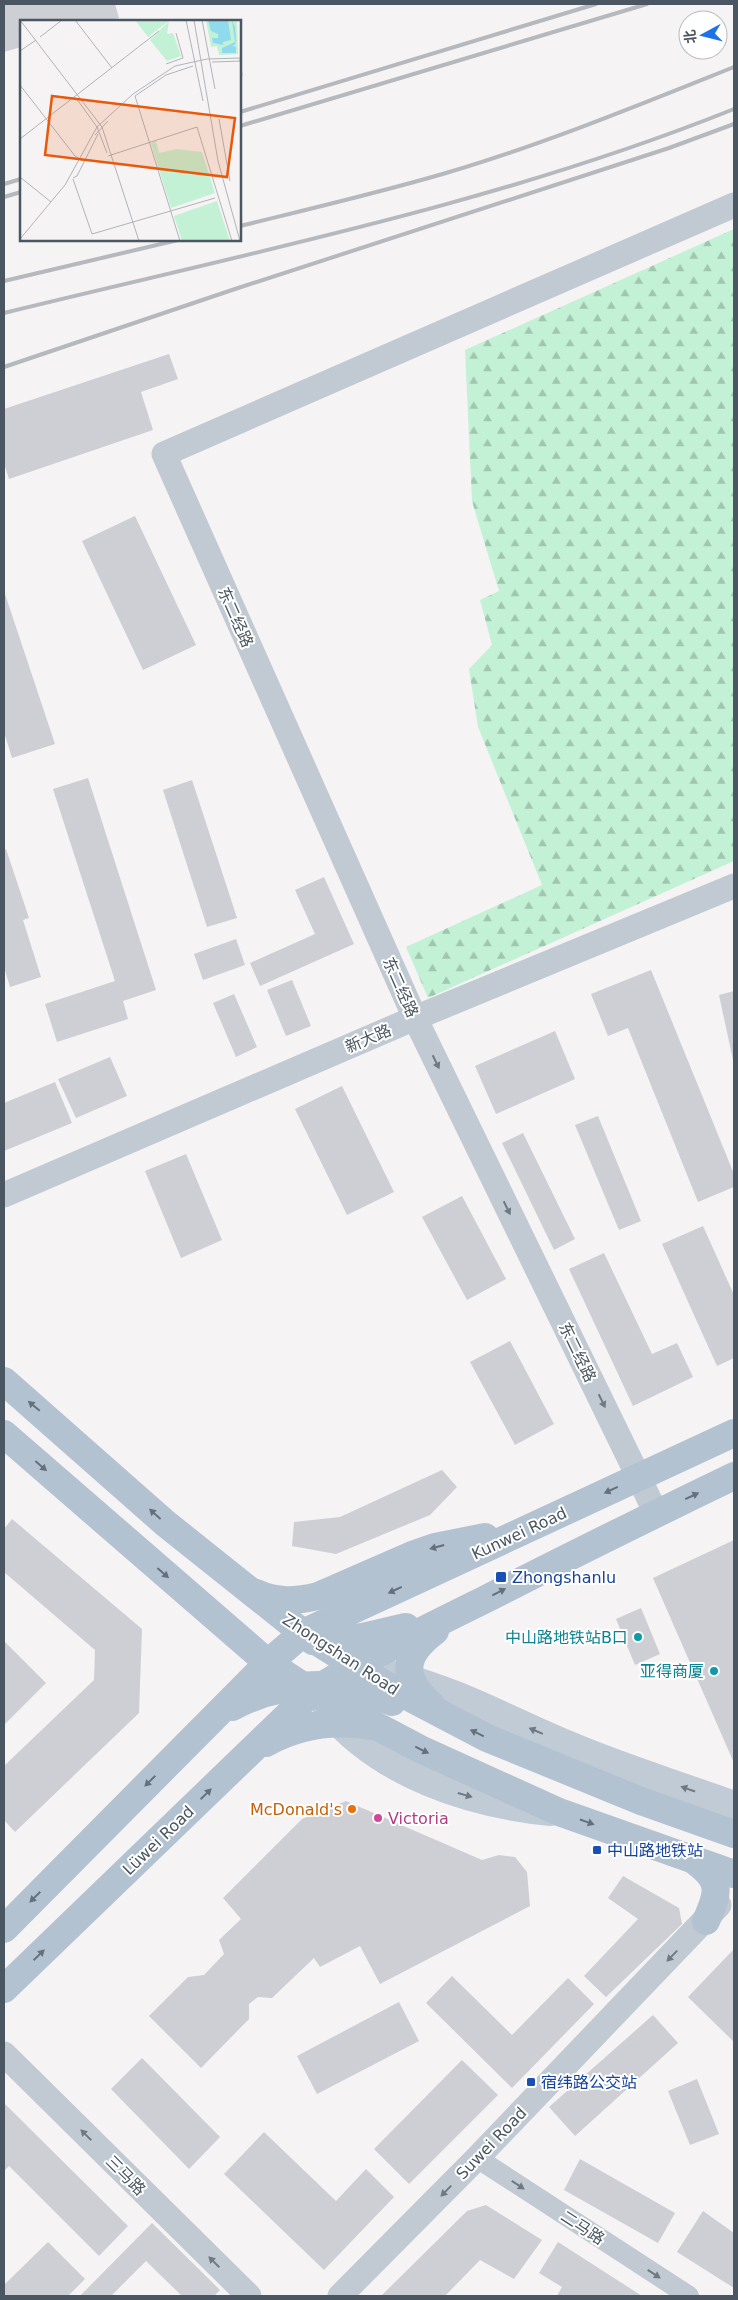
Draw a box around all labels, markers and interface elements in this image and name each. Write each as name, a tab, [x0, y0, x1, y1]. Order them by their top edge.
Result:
north arrow	[678, 10, 728, 60]
inset map	[20, 20, 241, 241]
text: 北	[681, 29, 699, 45]
street label: 东二经路	[214, 584, 257, 650]
street label: 东二经路	[379, 954, 422, 1020]
street label: 新大路	[342, 1020, 394, 1057]
one-way arrow	[432, 1055, 440, 1069]
one-way arrow	[503, 1201, 511, 1215]
street label: 东二经路	[555, 1319, 600, 1385]
one-way arrow	[598, 1394, 606, 1408]
one-way arrow	[27, 1401, 40, 1412]
one-way arrow	[34, 1460, 46, 1472]
one-way arrow	[604, 1487, 618, 1495]
one-way arrow	[685, 1492, 699, 1500]
street label: Kunwei Road	[469, 1503, 570, 1564]
one-way arrow	[148, 1509, 161, 1520]
one-way arrow	[429, 1543, 444, 1551]
one-way arrow	[157, 1567, 170, 1578]
place label: Zhongshanlu	[512, 1568, 616, 1587]
marker: Zhongshanlu	[494, 1570, 508, 1584]
one-way arrow	[388, 1586, 402, 1594]
one-way arrow	[492, 1588, 506, 1596]
street label: Zhongshan Road	[279, 1610, 402, 1699]
place label: 中山路地铁站B口	[505, 1628, 628, 1647]
marker: 中山路地铁站B口	[632, 1631, 644, 1643]
place label: 亚得商厦	[640, 1662, 704, 1681]
marker: 亚得商厦	[708, 1665, 720, 1677]
one-way arrow	[529, 1727, 543, 1735]
one-way arrow	[470, 1729, 485, 1737]
one-way arrow	[415, 1746, 429, 1754]
one-way arrow	[144, 1775, 156, 1787]
one-way arrow	[680, 1784, 695, 1792]
one-way arrow	[200, 1788, 212, 1800]
one-way arrow	[458, 1791, 473, 1799]
place label: McDonald's	[250, 1800, 342, 1819]
street label: Lüwei Road	[119, 1802, 198, 1879]
marker: McDonald's	[346, 1803, 358, 1815]
place label: Victoria	[388, 1809, 449, 1828]
marker: Victoria	[372, 1812, 384, 1824]
one-way arrow	[579, 1819, 594, 1826]
place label: 中山路地铁站	[607, 1841, 703, 1860]
marker: 中山路地铁站	[591, 1844, 603, 1856]
one-way arrow	[30, 1890, 42, 1902]
one-way arrow	[33, 1949, 45, 1961]
one-way arrow	[666, 1949, 678, 1961]
place label: 宿纬路公交站	[541, 2073, 637, 2092]
marker: 宿纬路公交站	[525, 2076, 537, 2088]
street label: Suwei Road	[452, 2103, 530, 2183]
one-way arrow	[80, 2129, 92, 2141]
street label: 三马路	[102, 2152, 149, 2199]
one-way arrow	[512, 2180, 525, 2190]
one-way arrow	[440, 2185, 452, 2197]
street label: 二马路	[557, 2206, 608, 2248]
one-way arrow	[208, 2256, 220, 2268]
one-way arrow	[648, 2269, 661, 2279]

